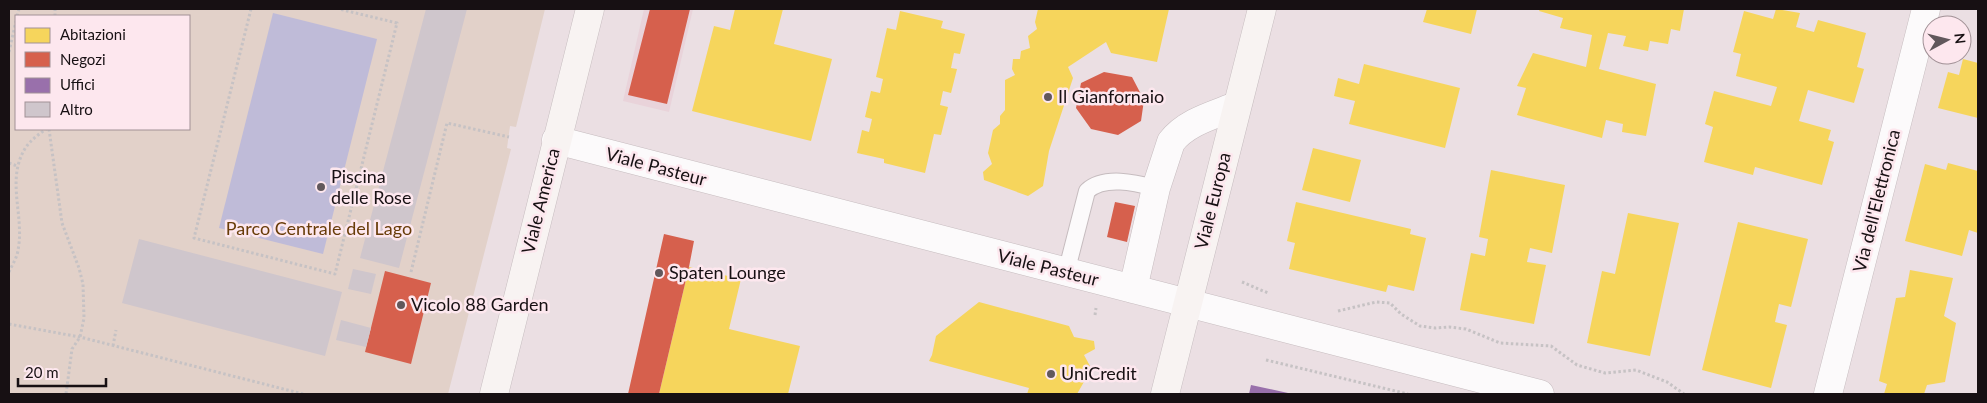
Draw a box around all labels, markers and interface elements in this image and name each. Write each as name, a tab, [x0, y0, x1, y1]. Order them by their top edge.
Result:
legend	[15, 15, 190, 130]
north arrow	[1922, 15, 1972, 65]
text: Abitazioni	[60, 25, 126, 43]
text: N	[1951, 32, 1969, 45]
text: Negozi	[60, 50, 106, 68]
text: Uffici	[60, 75, 95, 93]
place label: Il Gianfornaio	[1058, 85, 1164, 107]
marker: Il Gianfornaio	[1042, 91, 1054, 103]
text: Altro	[60, 100, 93, 118]
street label: Via dell'Elettronica	[1848, 127, 1904, 274]
street label: Viale Pasteur	[603, 142, 710, 190]
street label: Viale America	[516, 146, 564, 256]
street label: Viale Europa	[1189, 150, 1235, 252]
place label: Piscina delle Rose	[331, 165, 411, 208]
marker: Piscina delle Rose	[315, 181, 327, 193]
park label: Parco Centrale del Lago	[226, 217, 412, 239]
street label: Viale Pasteur	[995, 244, 1102, 290]
place label: Spaten Lounge	[669, 261, 786, 283]
marker: Spaten Lounge	[653, 267, 665, 279]
place label: Vicolo 88 Garden	[411, 293, 549, 315]
marker: Vicolo 88 Garden	[395, 299, 407, 311]
scale bar	[18, 356, 105, 388]
place label: UniCredit	[1061, 362, 1137, 384]
text: 20 m	[25, 363, 59, 381]
marker: UniCredit	[1045, 368, 1057, 380]

